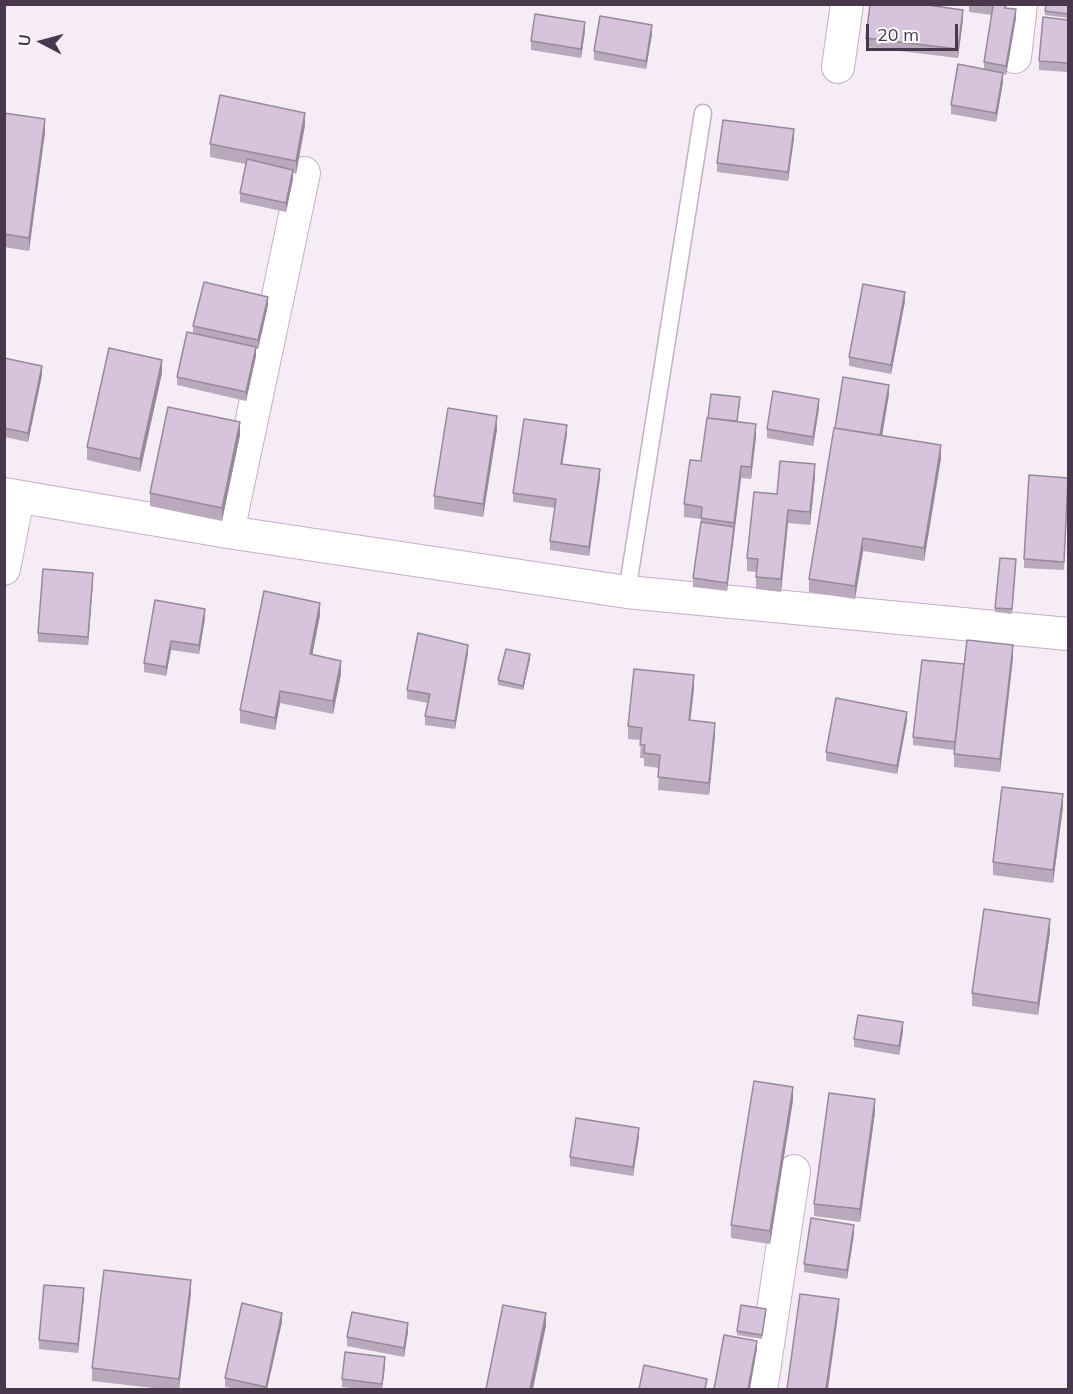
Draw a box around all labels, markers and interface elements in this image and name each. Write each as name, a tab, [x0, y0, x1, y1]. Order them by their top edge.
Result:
north arrow	[12, 12, 72, 72]
scale bar	[869, 12, 960, 50]
text: 20 m	[877, 23, 919, 46]
text: U	[14, 33, 35, 47]

